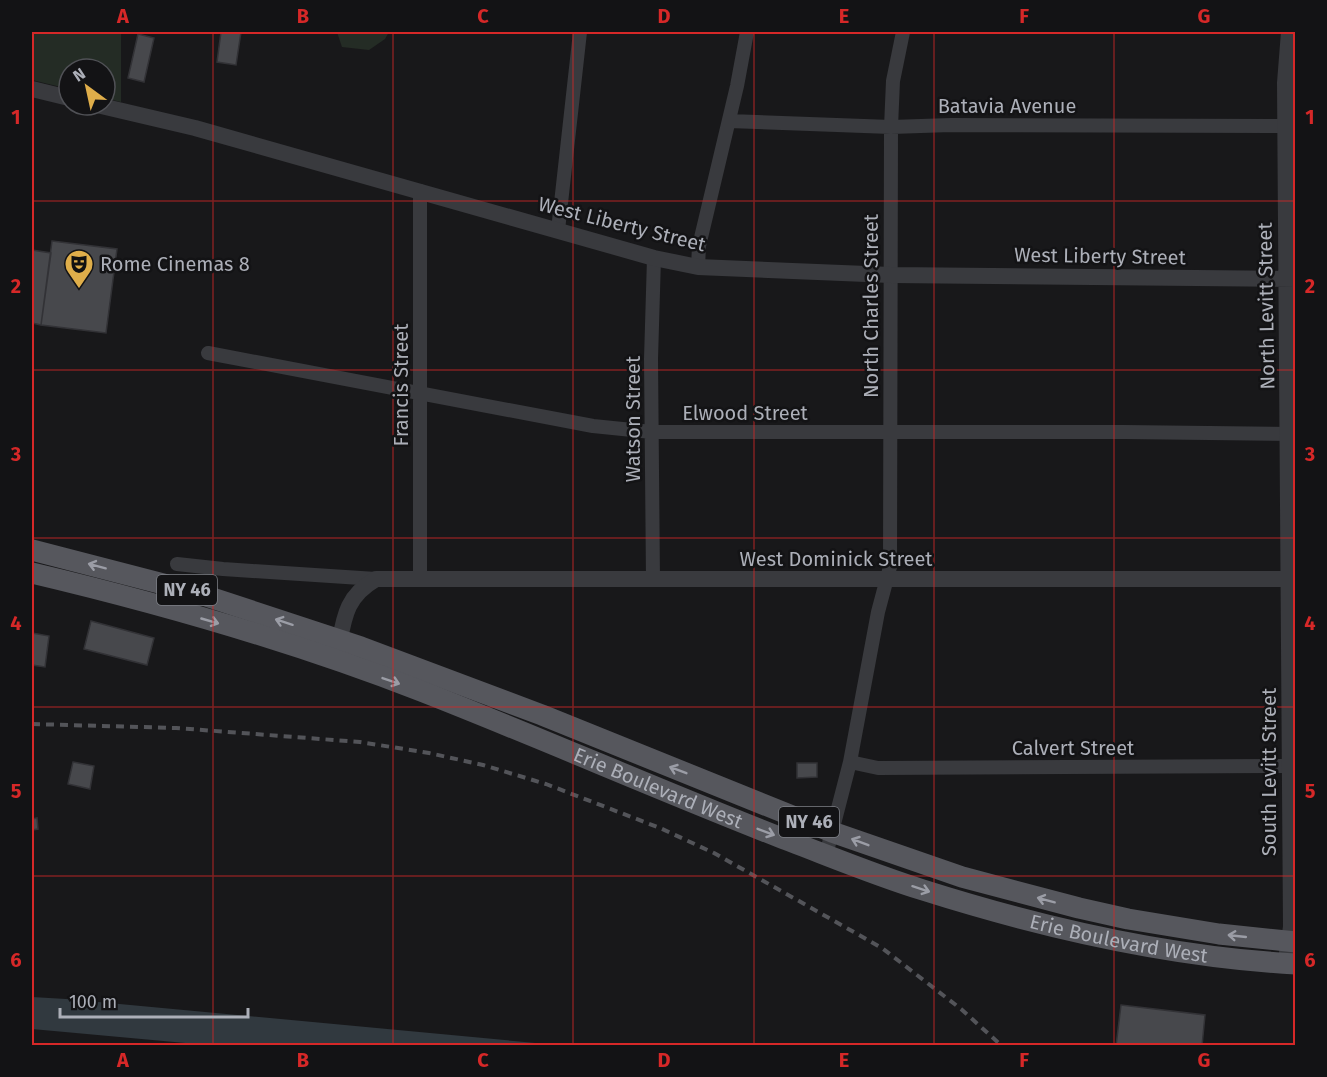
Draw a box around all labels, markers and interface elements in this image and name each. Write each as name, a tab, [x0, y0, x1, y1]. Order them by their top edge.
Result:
text: A	[116, 4, 130, 28]
text: B	[297, 4, 309, 28]
text: C	[477, 4, 489, 28]
text: D	[657, 4, 671, 28]
text: E	[839, 4, 849, 28]
text: F	[1019, 4, 1029, 28]
text: G	[1198, 4, 1210, 28]
north arrow	[57, 57, 117, 117]
text: N	[69, 64, 89, 86]
street label: Batavia Avenue	[938, 94, 1076, 118]
text: 1	[11, 105, 21, 129]
text: 1	[1305, 105, 1315, 129]
street label: West Liberty Street	[536, 192, 709, 257]
street label: North Charles Street	[859, 213, 883, 398]
street label: North Levitt Street	[1253, 221, 1279, 390]
street label: West Liberty Street	[1014, 243, 1187, 270]
theatre icon: Rome Cinemas 8	[63, 248, 95, 290]
place label: Rome Cinemas 8	[100, 252, 250, 276]
text: 2	[11, 274, 21, 298]
text: 2	[1305, 274, 1315, 298]
street label: Francis Street	[389, 323, 413, 446]
street label: Watson Street	[621, 355, 645, 482]
street label: Elwood Street	[682, 401, 809, 425]
text: 3	[10, 442, 21, 466]
text: 3	[1304, 442, 1315, 466]
street label: West Dominick Street	[739, 547, 933, 571]
one-way arrow	[88, 560, 107, 571]
road number: NY 46	[157, 575, 217, 605]
text: 4	[10, 611, 22, 635]
text: 4	[1304, 611, 1316, 635]
one-way arrow	[200, 616, 219, 627]
one-way arrow	[275, 616, 294, 627]
one-way arrow	[381, 676, 399, 687]
street label: South Levitt Street	[1257, 687, 1281, 856]
street label: Calvert Street	[1012, 736, 1135, 760]
street label: Erie Boulevard West	[570, 742, 747, 834]
one-way arrow	[670, 764, 688, 775]
text: 5	[11, 779, 22, 803]
text: 5	[1305, 779, 1316, 803]
road number: NY 46	[779, 807, 839, 837]
one-way arrow	[757, 827, 775, 838]
one-way arrow	[851, 836, 869, 847]
one-way arrow	[911, 885, 930, 896]
one-way arrow	[1037, 893, 1056, 905]
street label: Erie Boulevard West	[1027, 909, 1210, 968]
one-way arrow	[1228, 930, 1248, 941]
text: 6	[10, 948, 22, 972]
text: 6	[1304, 948, 1316, 972]
scale bar	[60, 981, 248, 1019]
text: 100 m	[69, 991, 117, 1013]
text: A	[116, 1048, 130, 1072]
text: B	[297, 1048, 309, 1072]
text: C	[477, 1048, 489, 1072]
text: D	[657, 1048, 671, 1072]
text: E	[839, 1048, 849, 1072]
text: F	[1019, 1048, 1029, 1072]
text: G	[1198, 1048, 1210, 1072]

